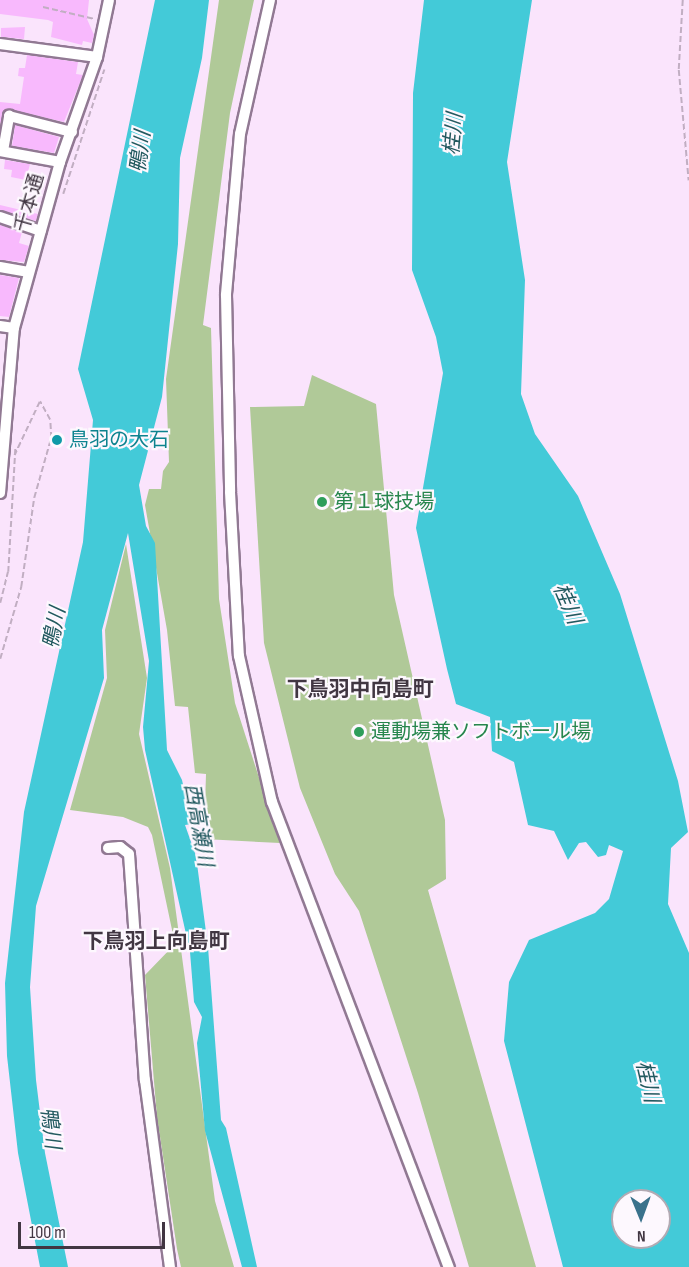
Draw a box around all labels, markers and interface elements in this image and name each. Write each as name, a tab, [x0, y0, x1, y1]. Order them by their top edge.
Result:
water label: 桂川	[440, 112, 468, 156]
water label: 鴨川	[126, 129, 156, 175]
street label: 千本通	[10, 171, 50, 235]
place label: 鳥羽の大石	[69, 428, 169, 452]
marker: 鳥羽の大石	[50, 433, 64, 447]
place label: 第１球技場	[334, 490, 434, 514]
marker: 第１球技場	[315, 495, 329, 509]
water label: 桂川	[547, 580, 587, 628]
water label: 鴨川	[39, 605, 71, 651]
district label: 下鳥羽中向島町	[287, 677, 433, 703]
place label: 運動場兼ソフトボール場	[371, 720, 591, 744]
marker: 運動場兼ソフトボール場	[352, 725, 366, 739]
water label: 西高瀬川	[178, 781, 218, 869]
district label: 下鳥羽上向島町	[83, 929, 229, 955]
water label: 桂川	[630, 1059, 664, 1105]
water label: 鴨川	[35, 1106, 65, 1150]
north arrow	[611, 1189, 671, 1249]
scale bar	[21, 1210, 168, 1248]
text: 100 m	[29, 1222, 66, 1243]
text: N	[637, 1226, 646, 1245]

